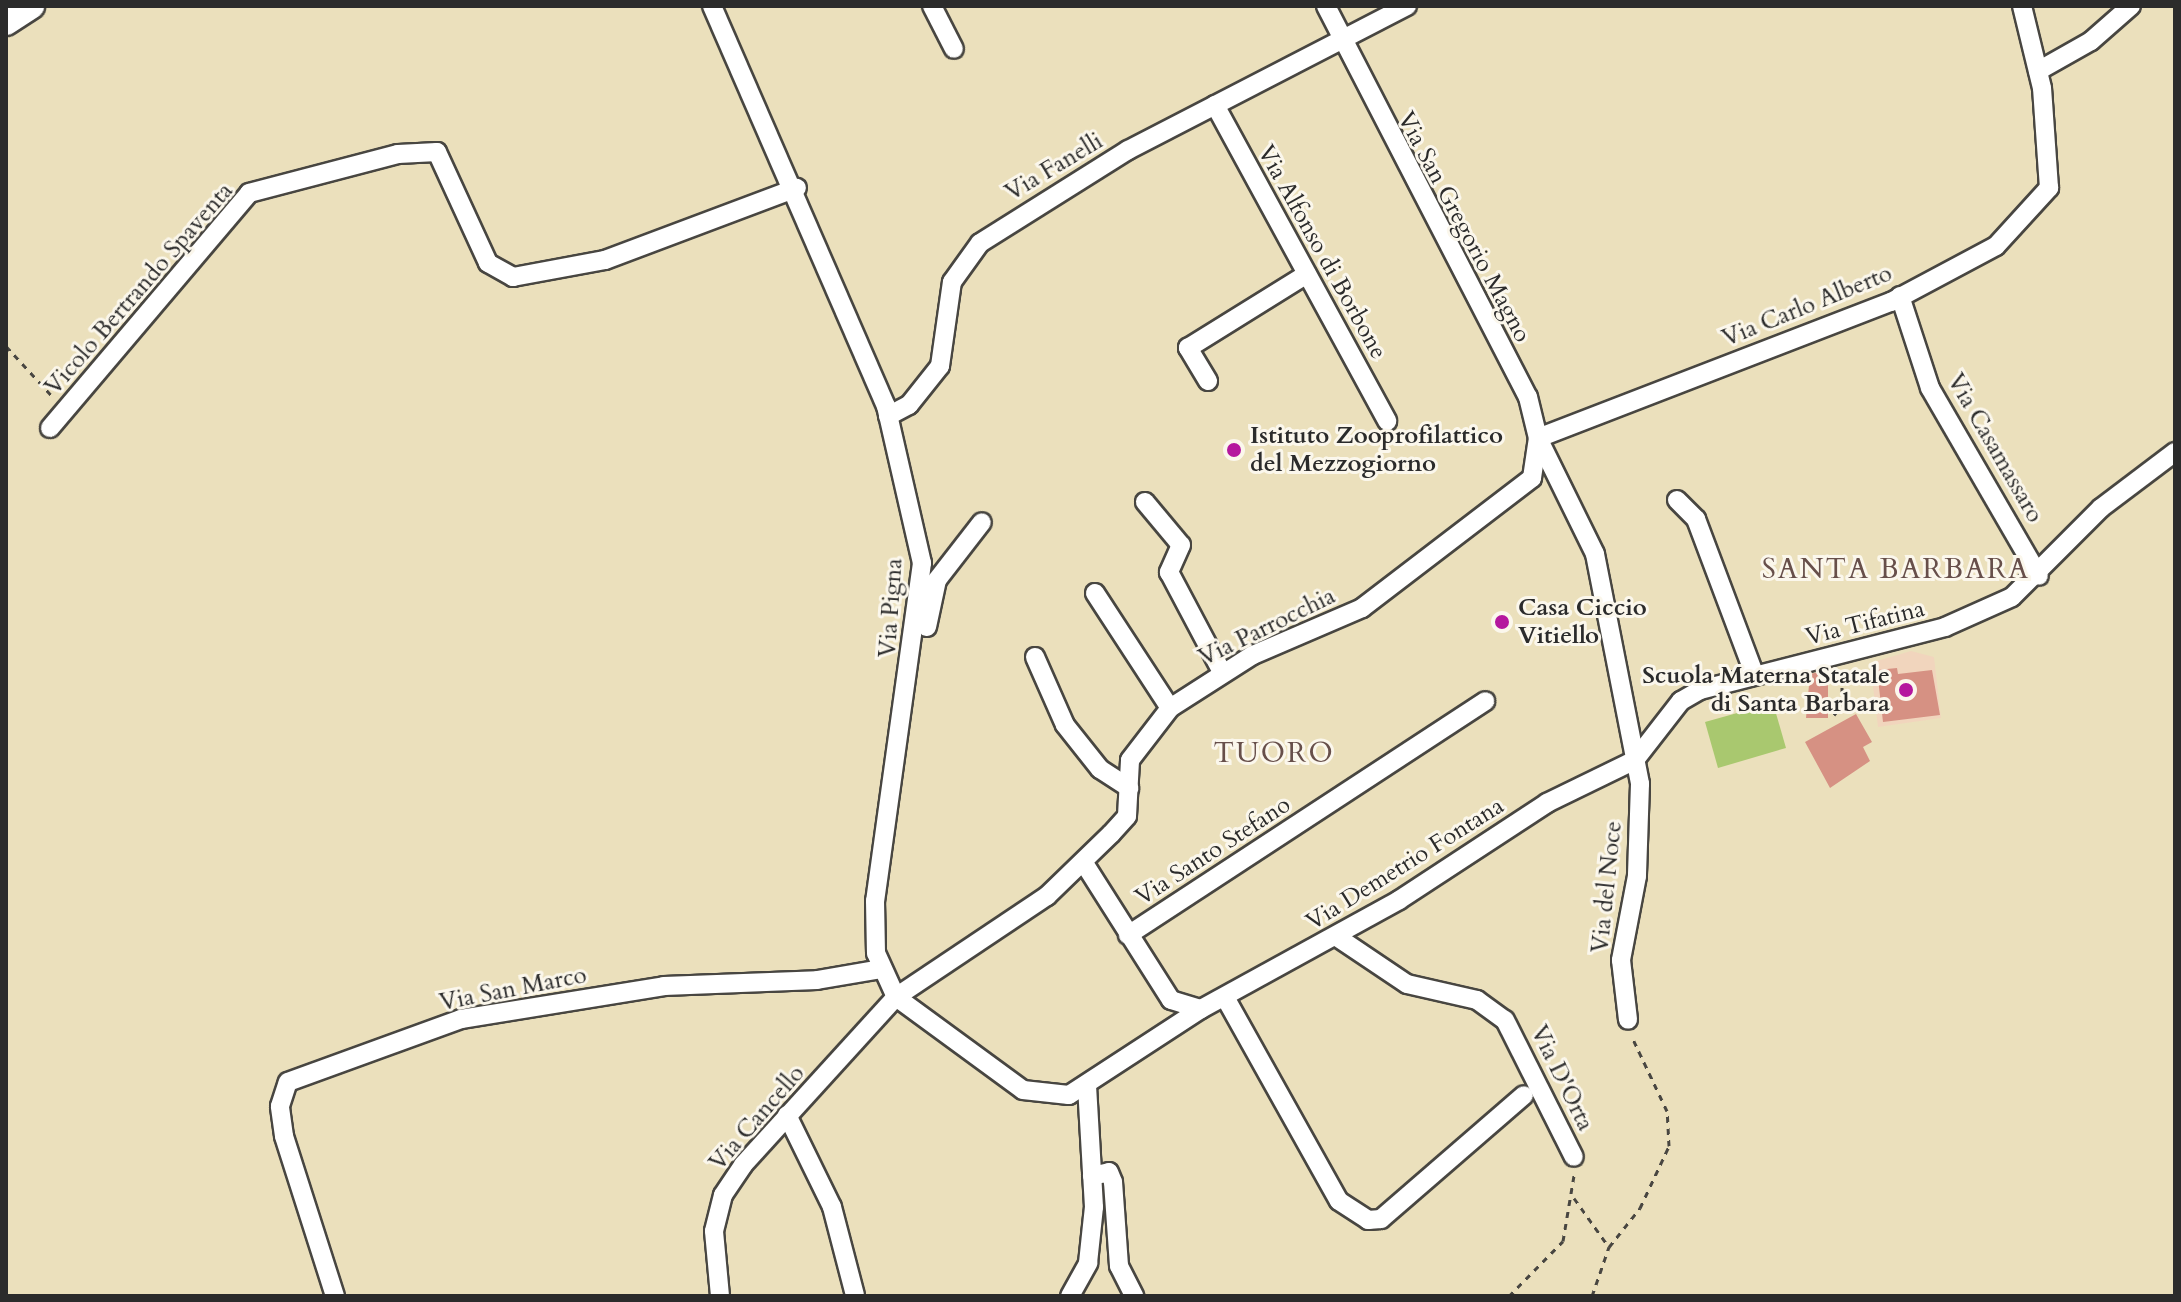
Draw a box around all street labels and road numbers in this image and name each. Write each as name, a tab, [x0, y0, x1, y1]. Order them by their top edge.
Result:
street label: Via San Gregorio Magno	[1391, 107, 1537, 347]
street label: Via Fanelli	[1000, 127, 1108, 207]
street label: Via Alfonso di Borbone	[1251, 140, 1393, 364]
street label: Vicolo Bertrando Spaventa	[39, 177, 239, 401]
street label: Via Carlo Alberto	[1718, 259, 1896, 353]
street label: Via Casamassaro	[1941, 368, 2049, 528]
street label: Via Pigna	[873, 557, 909, 659]
street label: Via Parrocchia	[1194, 582, 1340, 672]
street label: Via Tifatina	[1803, 594, 1927, 652]
street label: Via Santo Stefano	[1130, 790, 1296, 912]
street label: Via Demetrio Fontana	[1301, 791, 1509, 937]
street label: Via del Noce	[1586, 820, 1628, 954]
street label: Via San Marco	[437, 961, 589, 1017]
street label: Via D'Orta	[1524, 1021, 1600, 1135]
street label: Via Cancello	[703, 1059, 811, 1177]

